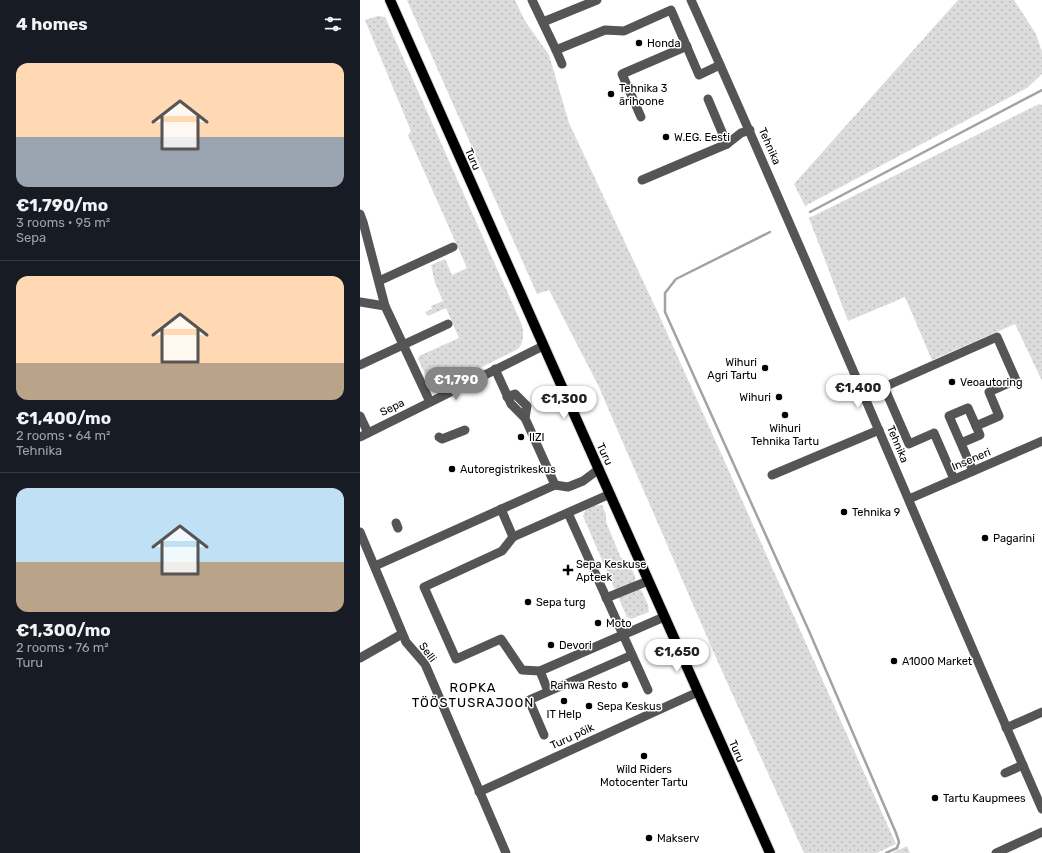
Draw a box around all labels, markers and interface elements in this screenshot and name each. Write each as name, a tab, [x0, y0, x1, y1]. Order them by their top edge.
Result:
icon: filters	[322, 13, 344, 35]
text: 4 homes	[16, 14, 88, 34]
place label: Honda	[647, 37, 680, 50]
marker: Honda	[634, 38, 644, 48]
place label: Tehnika 3 ärihoone	[619, 82, 668, 108]
icon: home	[144, 89, 216, 161]
marker: Tehnika 3 ärihoone	[606, 89, 616, 99]
street label: Tehnika	[756, 126, 783, 167]
place label: W.EG. Eesti	[674, 131, 730, 144]
marker: W.EG. Eesti	[661, 132, 671, 142]
street label: Turu	[462, 146, 483, 172]
text: €1,790/mo	[16, 195, 108, 215]
text: 3 rooms · 95 m²	[16, 215, 110, 230]
text: Sepa	[16, 230, 46, 245]
icon: home	[144, 302, 216, 374]
place label: Wihuri Agri Tartu	[707, 356, 757, 382]
marker: Wihuri Agri Tartu	[760, 363, 770, 373]
pin: €1,790	[423, 367, 489, 401]
text: €1,790	[434, 372, 478, 387]
pin: €1,400	[825, 375, 891, 409]
place label: Veoautoring	[960, 376, 1023, 389]
marker: Veoautoring	[947, 377, 957, 387]
text: €1,400	[835, 380, 881, 395]
pin: €1,300	[531, 386, 597, 420]
text: €1,300	[541, 391, 587, 406]
place label: Wihuri	[739, 391, 771, 404]
marker: Wihuri	[774, 392, 784, 402]
street label: Sepa	[378, 396, 407, 419]
text: €1,400/mo	[16, 408, 111, 428]
marker: Wihuri Tehnika Tartu	[780, 410, 790, 420]
place label: Wihuri Tehnika Tartu	[751, 422, 819, 448]
street label: Tehnika	[884, 424, 911, 465]
text: 2 rooms · 64 m²	[16, 428, 111, 443]
place label: IIZI	[529, 431, 545, 444]
marker: IIZI	[516, 432, 526, 442]
street label: Turu	[594, 441, 615, 467]
text: Tehnika	[16, 443, 62, 458]
street label: Inseneri	[950, 445, 993, 473]
place label: Autoregistrikeskus	[460, 463, 556, 476]
marker: Autoregistrikeskus	[447, 464, 457, 474]
place label: Tehnika 9	[852, 506, 900, 519]
marker: Tehnika 9	[839, 507, 849, 517]
icon: home	[144, 514, 216, 586]
place label: Pagarini	[993, 532, 1035, 545]
marker: Pagarini	[980, 533, 990, 543]
place label: Sepa Keskuse Apteek	[576, 558, 646, 584]
marker: Sepa Keskuse Apteek	[563, 565, 573, 575]
place label: Sepa turg	[536, 596, 586, 609]
marker: Sepa turg	[523, 597, 533, 607]
place label: Moto	[606, 617, 632, 630]
marker: Moto	[593, 618, 603, 628]
text: €1,300/mo	[16, 620, 111, 640]
place label: Devori	[559, 639, 592, 652]
pin: €1,650	[644, 639, 710, 673]
text: 2 rooms · 76 m²	[16, 640, 109, 655]
street label: Selli	[416, 640, 439, 665]
marker: Devori	[546, 640, 556, 650]
text: €1,650	[654, 644, 700, 659]
text: Turu	[16, 655, 43, 670]
place label: A1000 Market	[902, 655, 973, 668]
marker: A1000 Market	[889, 656, 899, 666]
place label: Rahwa Resto	[550, 679, 617, 692]
district label: ROPKA TÖÖSTUSRAJOON	[412, 680, 534, 710]
marker: Rahwa Resto	[620, 680, 630, 690]
marker: IT Help	[559, 696, 569, 706]
place label: Sepa Keskus	[597, 700, 662, 713]
marker: Sepa Keskus	[584, 701, 594, 711]
place label: IT Help	[546, 708, 582, 721]
street label: Turu põik	[548, 721, 596, 752]
street label: Turu	[726, 738, 747, 764]
marker: Wild Riders Motocenter Tartu	[639, 751, 649, 761]
place label: Wild Riders Motocenter Tartu	[600, 763, 688, 789]
place label: Tartu Kaupmees	[943, 792, 1026, 805]
marker: Tartu Kaupmees	[930, 793, 940, 803]
place label: Makserv	[657, 832, 699, 845]
marker: Makserv	[644, 833, 654, 843]

